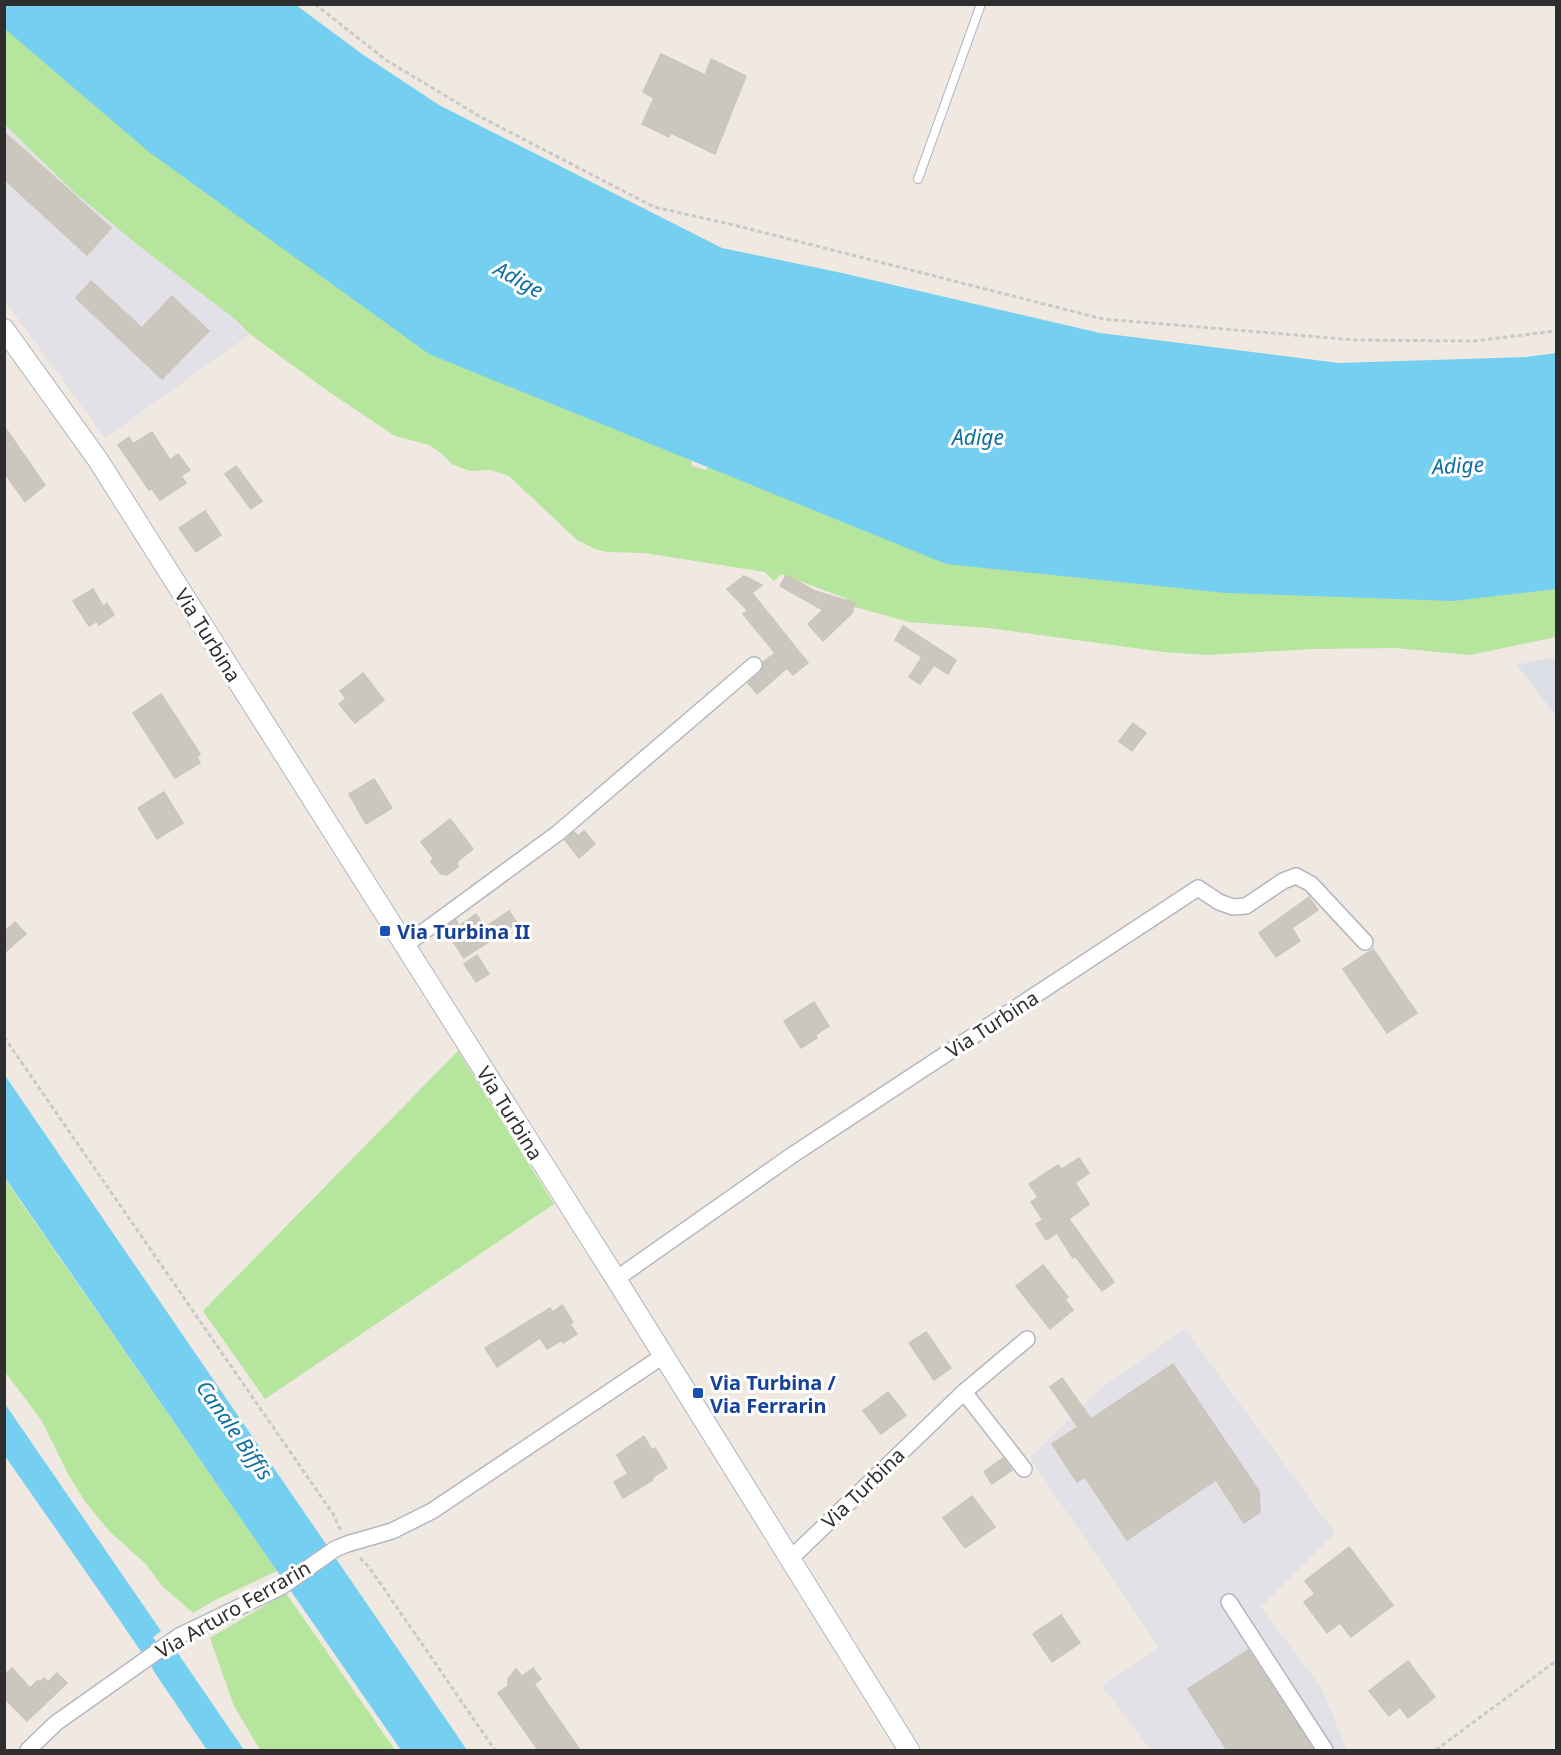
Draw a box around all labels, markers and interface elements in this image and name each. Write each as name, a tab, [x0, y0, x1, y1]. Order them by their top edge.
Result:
water label: Adige	[488, 253, 549, 304]
water label: Adige	[950, 423, 1004, 451]
water label: Adige	[1429, 450, 1485, 480]
street label: Via Turbina	[169, 583, 247, 687]
place label: Via Turbina II	[397, 918, 530, 945]
marker: Via Turbina II	[378, 924, 392, 938]
street label: Via Turbina	[940, 984, 1044, 1064]
street label: Via Turbina	[471, 1061, 549, 1165]
place label: Via Turbina / Via Ferrarin	[710, 1369, 836, 1419]
water label: Canale Biffis	[190, 1375, 280, 1485]
marker: Via Turbina / Via Ferrarin	[691, 1386, 705, 1400]
street label: Via Turbina	[816, 1442, 910, 1534]
street label: Via Arturo Ferrarin	[151, 1554, 315, 1664]

